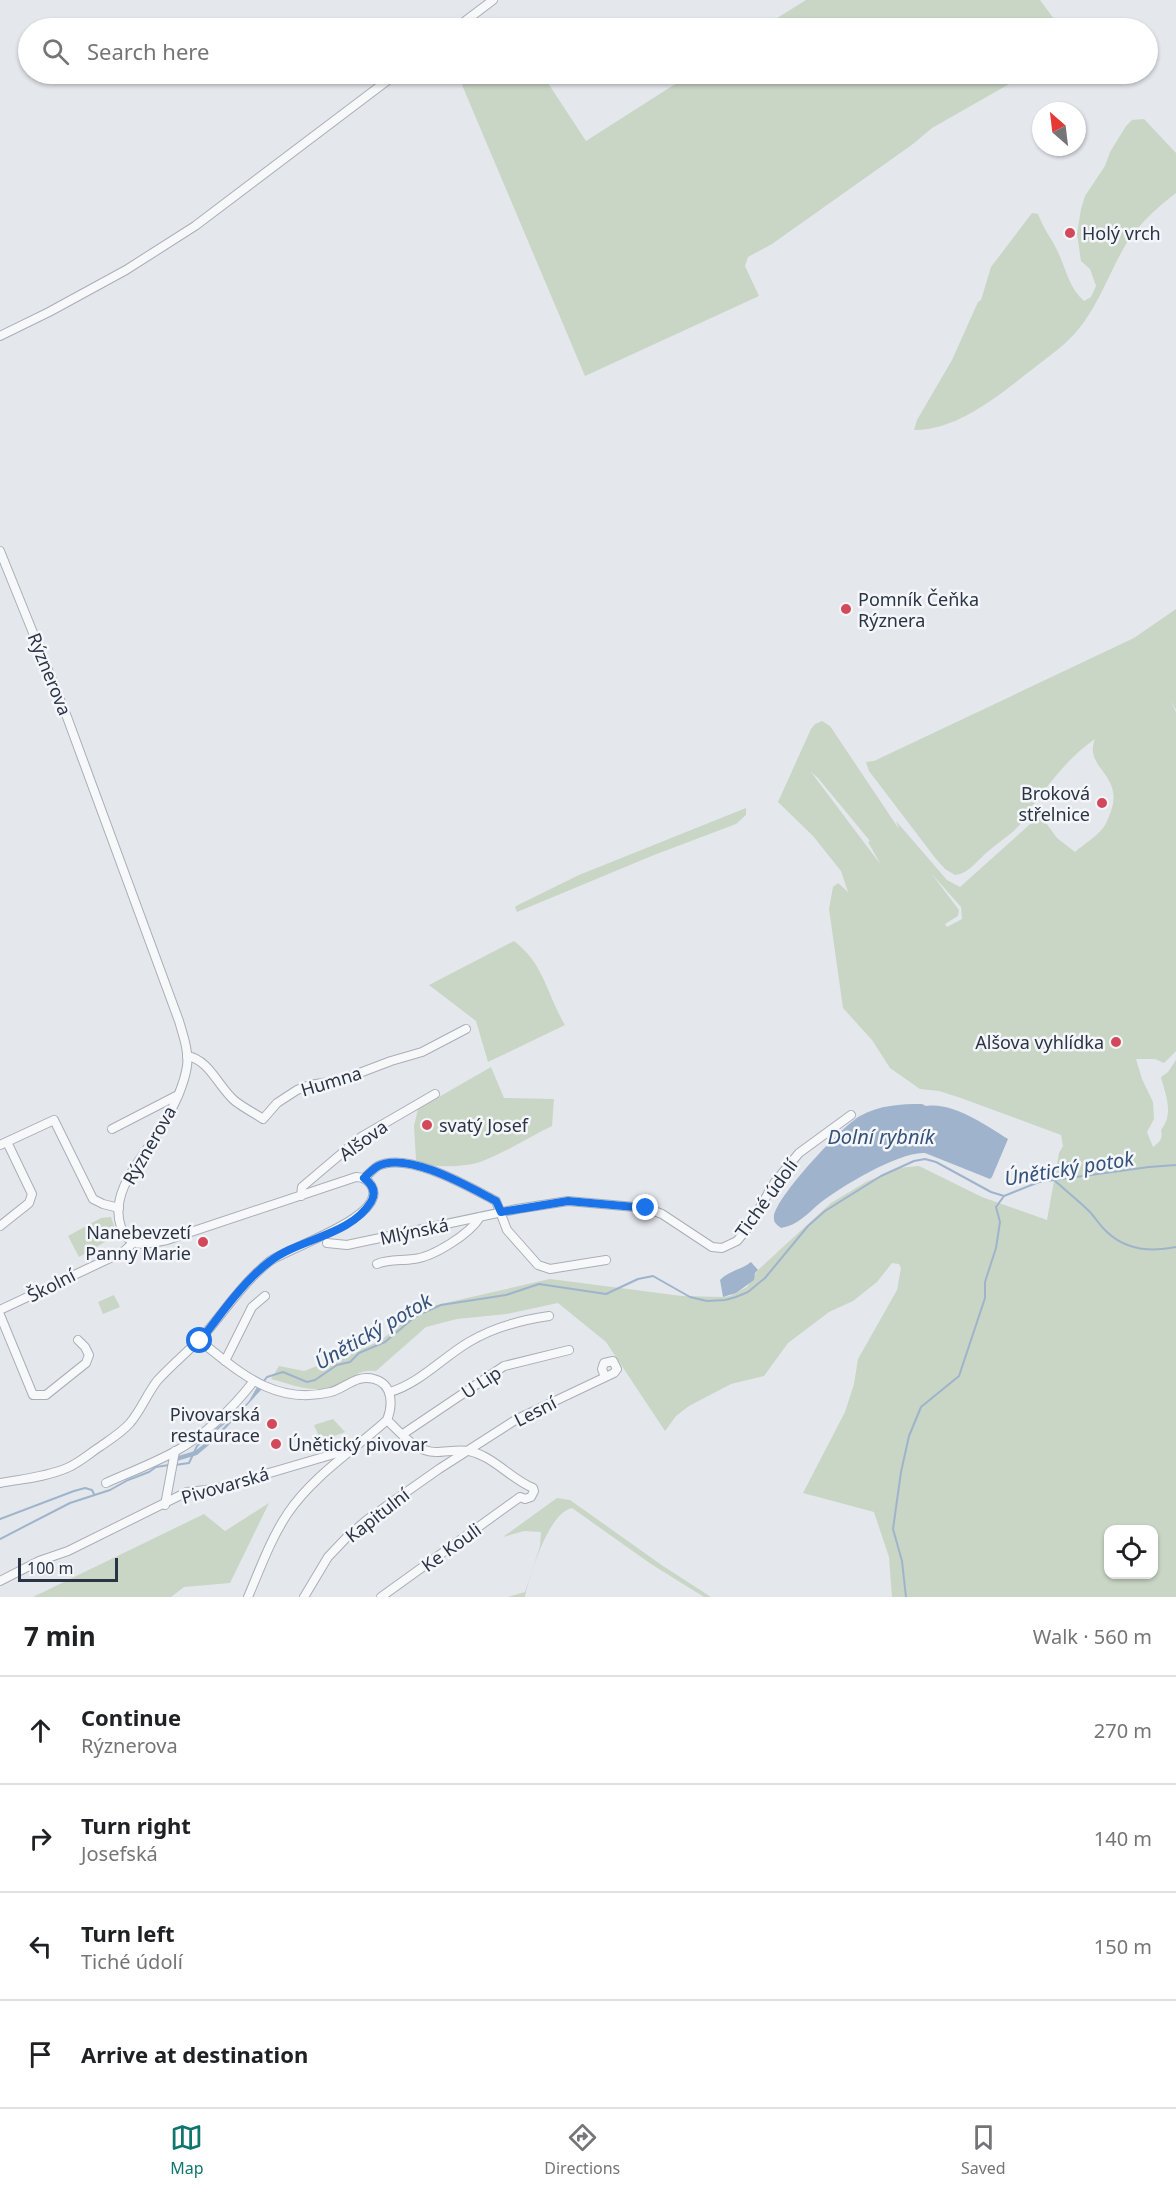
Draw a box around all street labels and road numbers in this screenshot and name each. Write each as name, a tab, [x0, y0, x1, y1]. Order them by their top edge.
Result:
street label: Rýznerova	[23, 629, 77, 719]
street label: Humna	[298, 1060, 364, 1102]
street label: Rýznerova	[117, 1101, 181, 1189]
street label: Alšova	[334, 1114, 392, 1166]
street label: Tiché údolí	[729, 1154, 803, 1242]
street label: Mlýnská	[377, 1212, 451, 1250]
street label: Školní	[23, 1263, 79, 1307]
street label: U Lip	[456, 1360, 506, 1404]
street label: Lesní	[510, 1390, 560, 1432]
street label: Pivovarská	[178, 1461, 272, 1509]
street label: Kapitulní	[340, 1482, 414, 1548]
street label: Ke Kouli	[416, 1517, 486, 1577]

